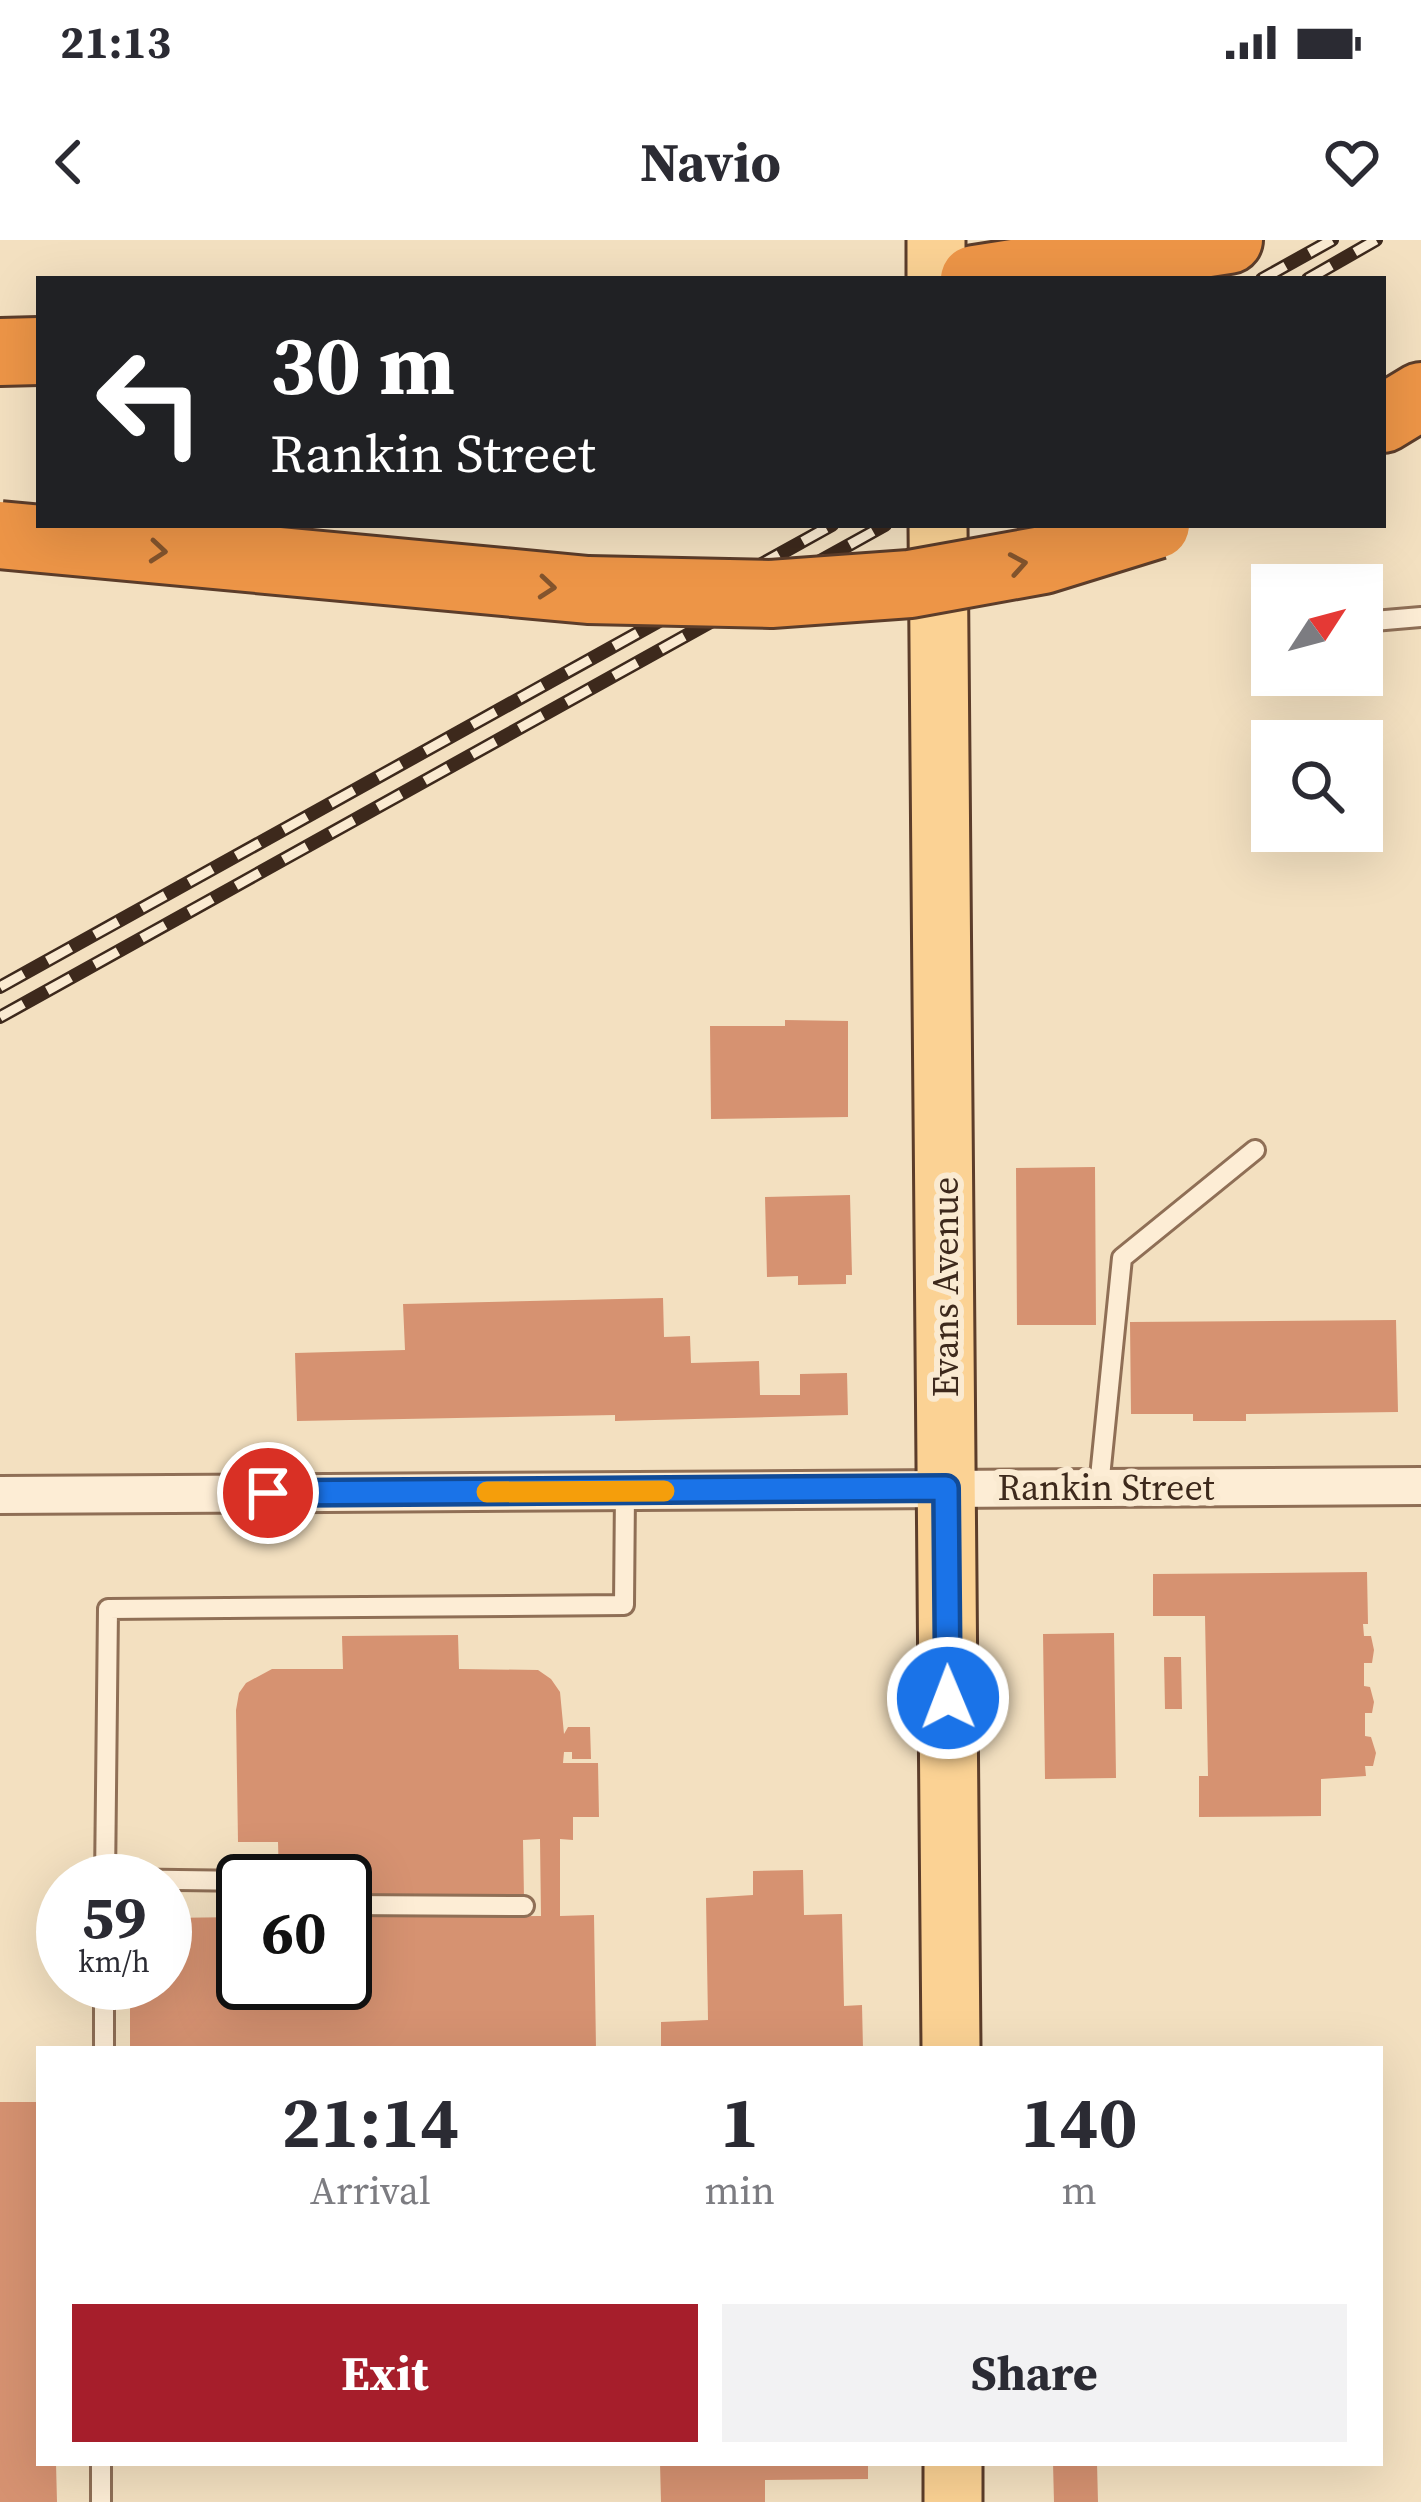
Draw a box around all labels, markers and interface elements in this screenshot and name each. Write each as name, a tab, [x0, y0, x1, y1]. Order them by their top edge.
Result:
text: 21:13	[60, 11, 171, 73]
text: Navio	[640, 125, 781, 199]
icon: back	[36, 129, 102, 195]
icon: heart	[1319, 129, 1385, 195]
text: 30 m	[270, 307, 455, 422]
icon: left	[72, 324, 228, 480]
text: Rankin Street	[270, 416, 596, 490]
one-way arrow	[149, 538, 168, 563]
one-way arrow	[1008, 552, 1028, 578]
north arrow	[1251, 564, 1383, 696]
map controls	[1251, 564, 1383, 852]
one-way arrow	[537, 574, 556, 599]
button: search	[1251, 720, 1383, 852]
street label: Evans Avenue	[921, 1177, 970, 1397]
pin	[217, 1442, 319, 1544]
icon: arrive	[235, 1460, 301, 1526]
street label: Rankin Street	[997, 1463, 1215, 1512]
position arrow	[885, 1635, 1011, 1761]
speed limit sign: 60	[216, 1854, 372, 2010]
text: 59	[81, 1876, 147, 1958]
text: km/h	[78, 1941, 150, 1982]
text: 21:14	[281, 2072, 459, 2171]
text: 1	[720, 2072, 759, 2171]
text: 140	[1020, 2072, 1138, 2171]
text: Arrival	[310, 2164, 431, 2217]
text: min	[705, 2164, 775, 2217]
text: m	[1061, 2164, 1097, 2217]
button: Exit	[72, 2304, 698, 2442]
button: Share	[722, 2304, 1347, 2442]

